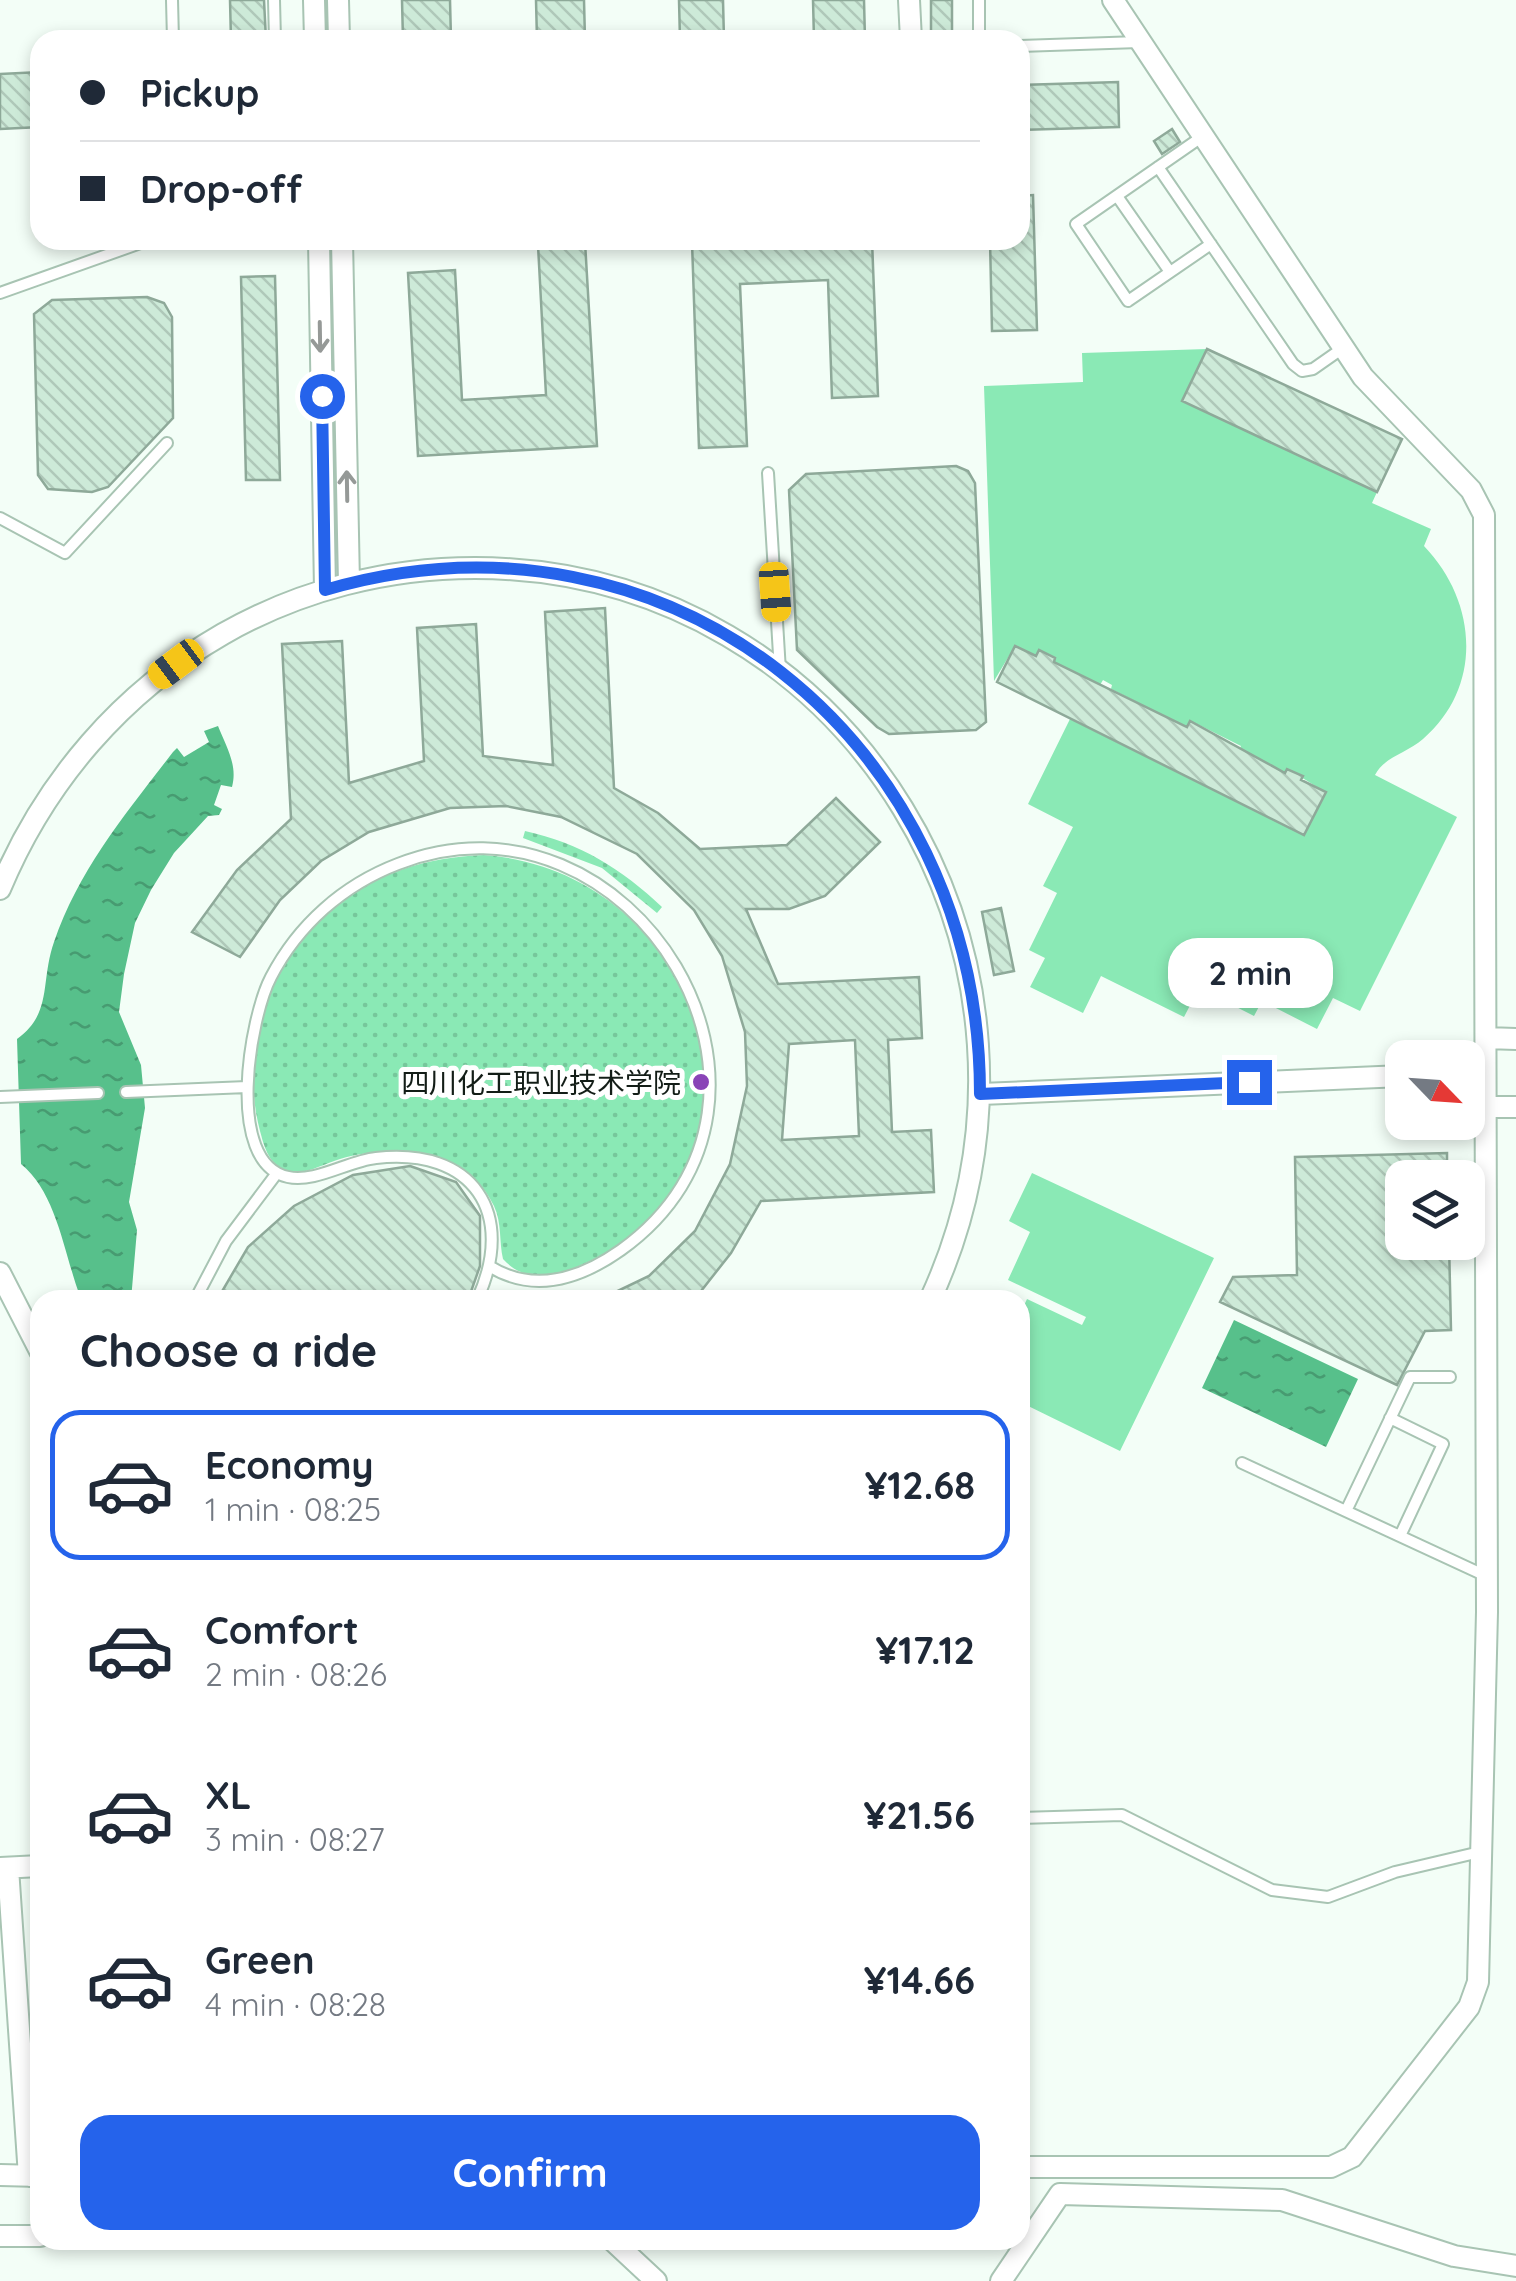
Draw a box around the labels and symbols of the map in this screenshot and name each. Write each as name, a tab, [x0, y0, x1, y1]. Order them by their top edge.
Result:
one-way arrow	[311, 321, 330, 353]
route start	[300, 374, 345, 419]
one-way arrow	[338, 470, 357, 502]
car	[758, 561, 792, 623]
car	[143, 634, 209, 694]
callout: 2 min	[1166, 937, 1332, 1007]
north arrow	[1385, 1040, 1485, 1140]
route end	[1227, 1060, 1272, 1105]
place label: 四川化工职业技术学院	[401, 1065, 681, 1100]
marker: 四川化工职业技术学院	[690, 1071, 712, 1093]

